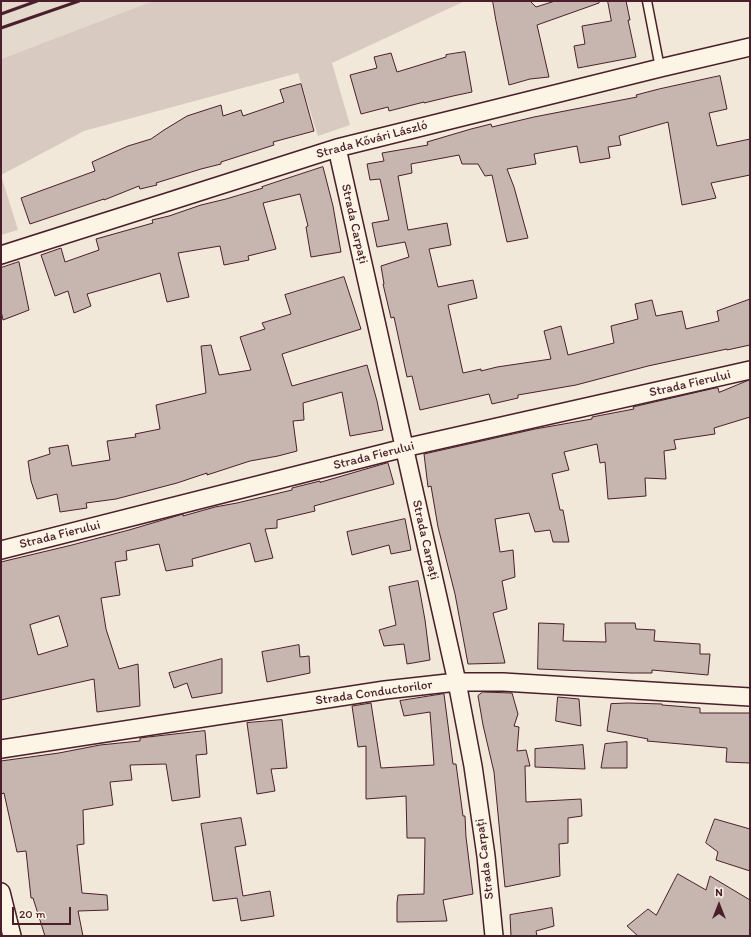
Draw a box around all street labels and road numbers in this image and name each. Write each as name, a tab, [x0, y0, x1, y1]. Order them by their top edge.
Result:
street label: Strada Kővári László	[315, 118, 429, 162]
street label: Strada Carpați	[337, 183, 371, 265]
street label: Strada Fierului	[648, 367, 732, 401]
street label: Strada Fierului	[332, 438, 416, 474]
street label: Strada Carpați	[408, 499, 442, 581]
street label: Strada Fierului	[18, 517, 102, 553]
street label: Strada Conductorilor	[315, 677, 433, 709]
street label: Strada Carpați	[472, 818, 498, 900]

